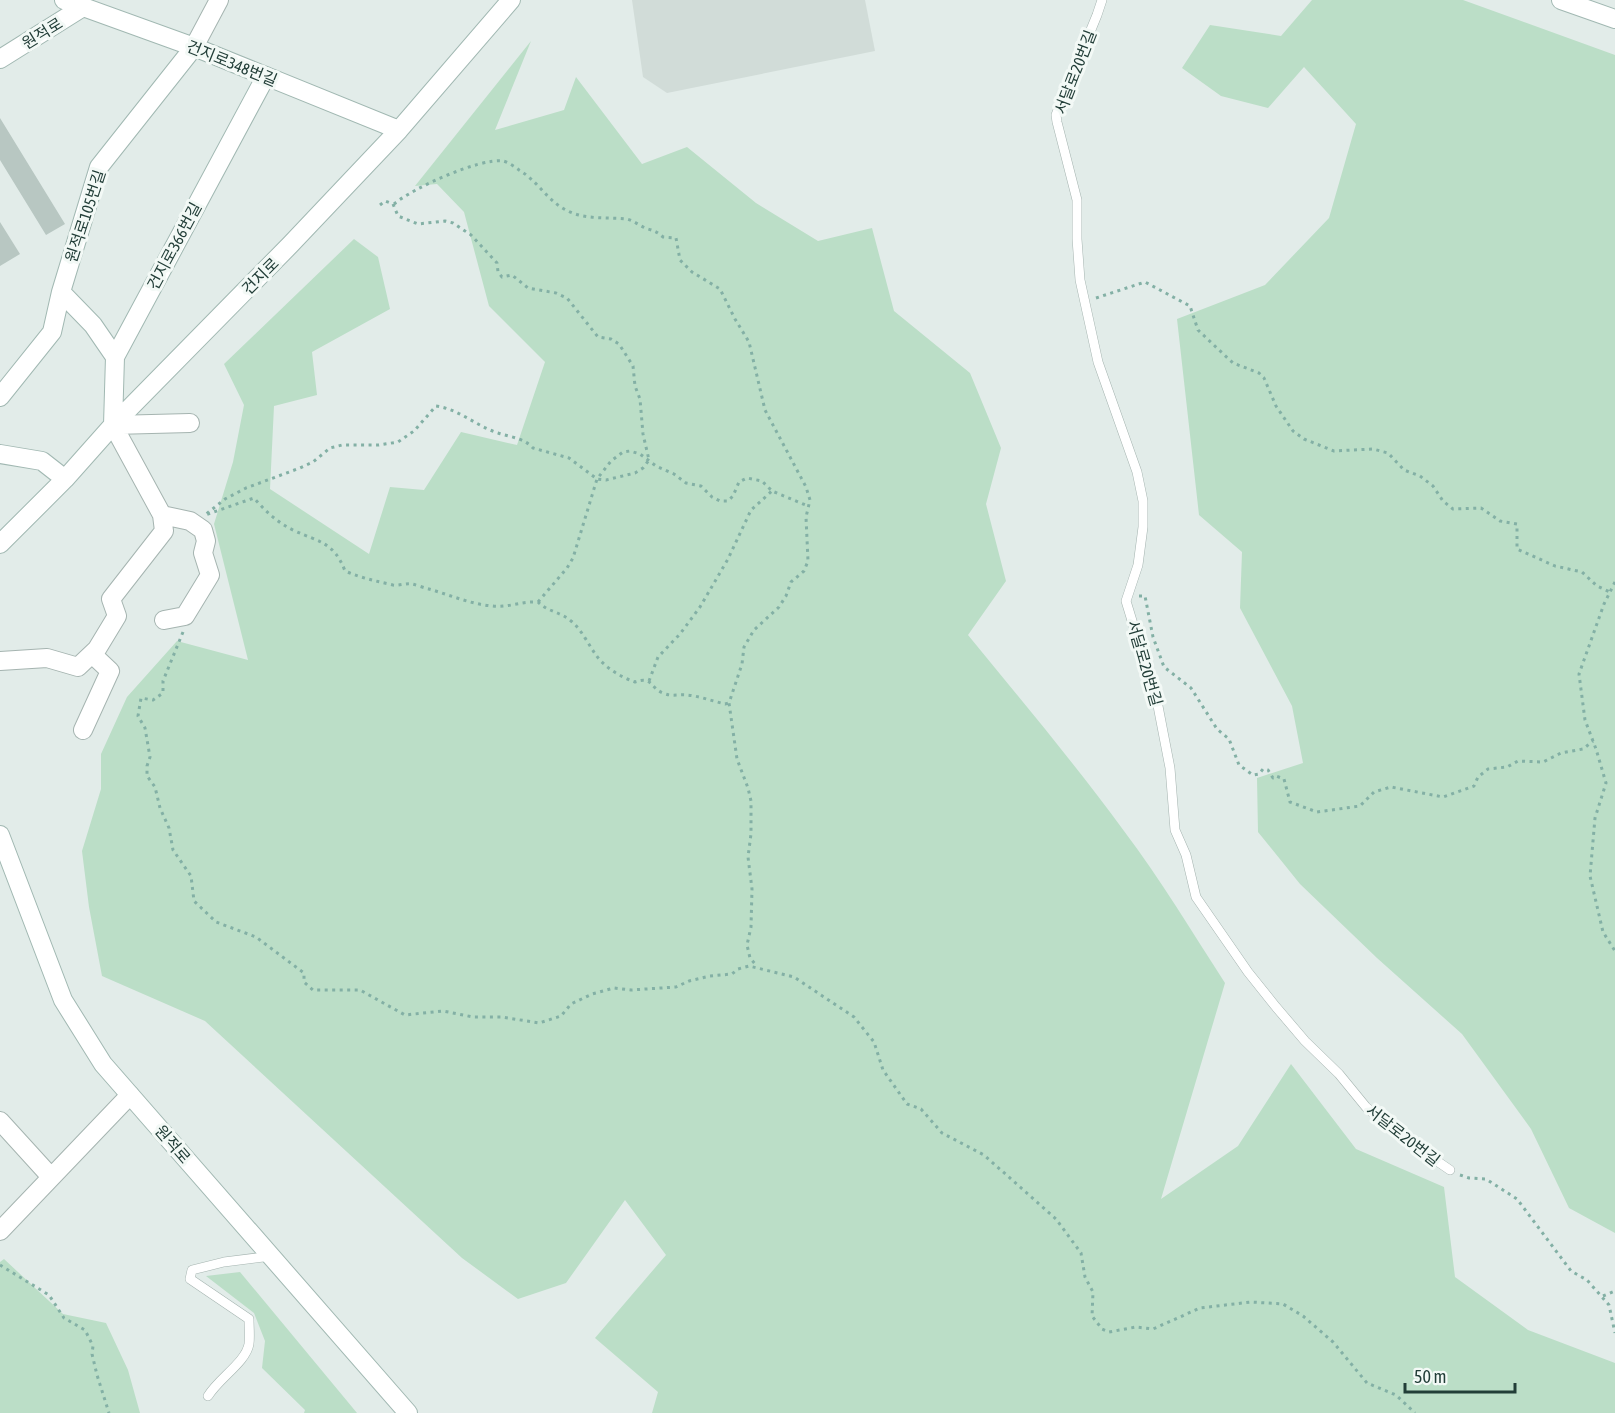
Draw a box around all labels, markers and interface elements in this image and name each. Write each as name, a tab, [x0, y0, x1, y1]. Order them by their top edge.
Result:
street label: 원적로	[19, 14, 66, 52]
street label: 서달로20번길	[1051, 27, 1099, 117]
street label: 건지로348번길	[184, 37, 280, 89]
street label: 원적로105번길	[62, 167, 108, 265]
street label: 건지로366번길	[143, 199, 205, 293]
street label: 건지로	[238, 254, 282, 298]
street label: 서달로20번길	[1124, 618, 1166, 708]
street label: 서달로20번길	[1363, 1101, 1443, 1169]
street label: 원적로	[152, 1121, 194, 1167]
scale bar	[1405, 1356, 1514, 1394]
text: 50 m	[1414, 1366, 1446, 1387]

